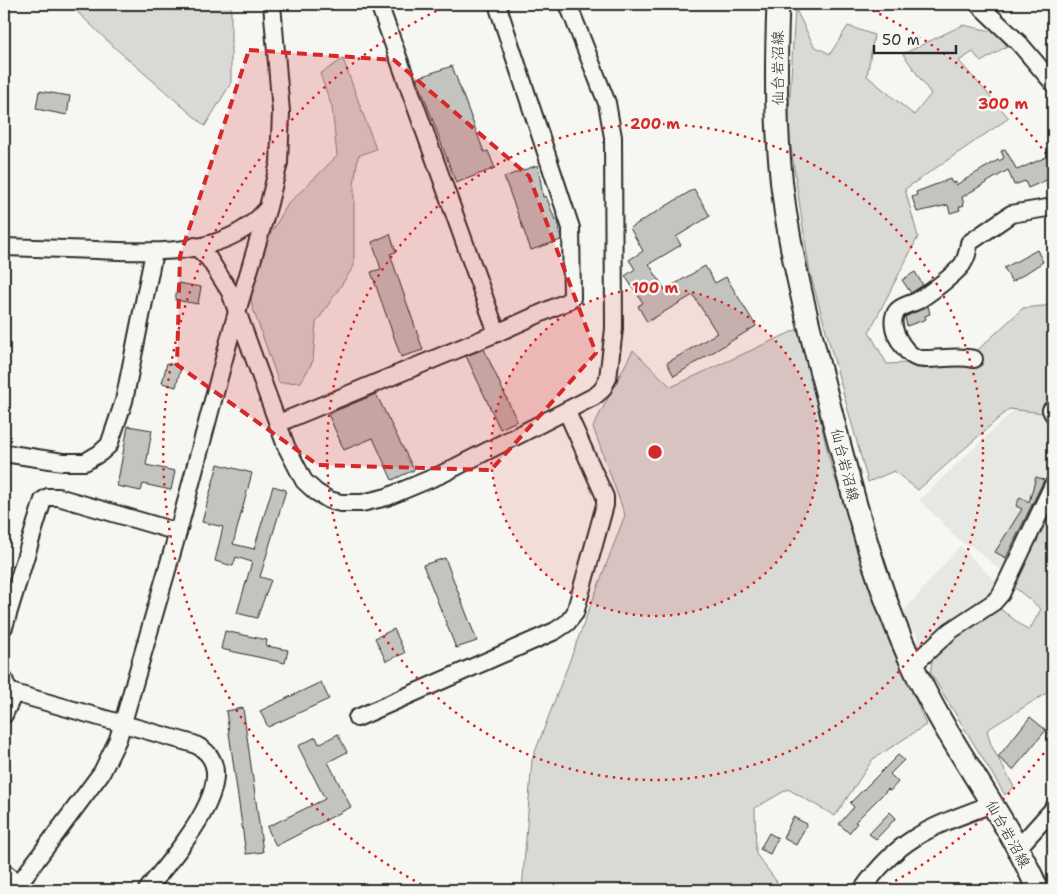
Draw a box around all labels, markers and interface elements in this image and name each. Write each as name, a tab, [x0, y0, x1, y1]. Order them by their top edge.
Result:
scale bar	[874, 22, 957, 54]
street label: 仙台岩沼線	[768, 30, 788, 106]
text: 50 m	[882, 30, 920, 50]
text: 300 m	[978, 94, 1028, 114]
text: 200 m	[630, 114, 680, 134]
text: 100 m	[632, 278, 678, 298]
street label: 仙台岩沼線	[826, 426, 864, 504]
centre of rings	[646, 443, 664, 461]
street label: 仙台岩沼線	[981, 796, 1035, 872]

